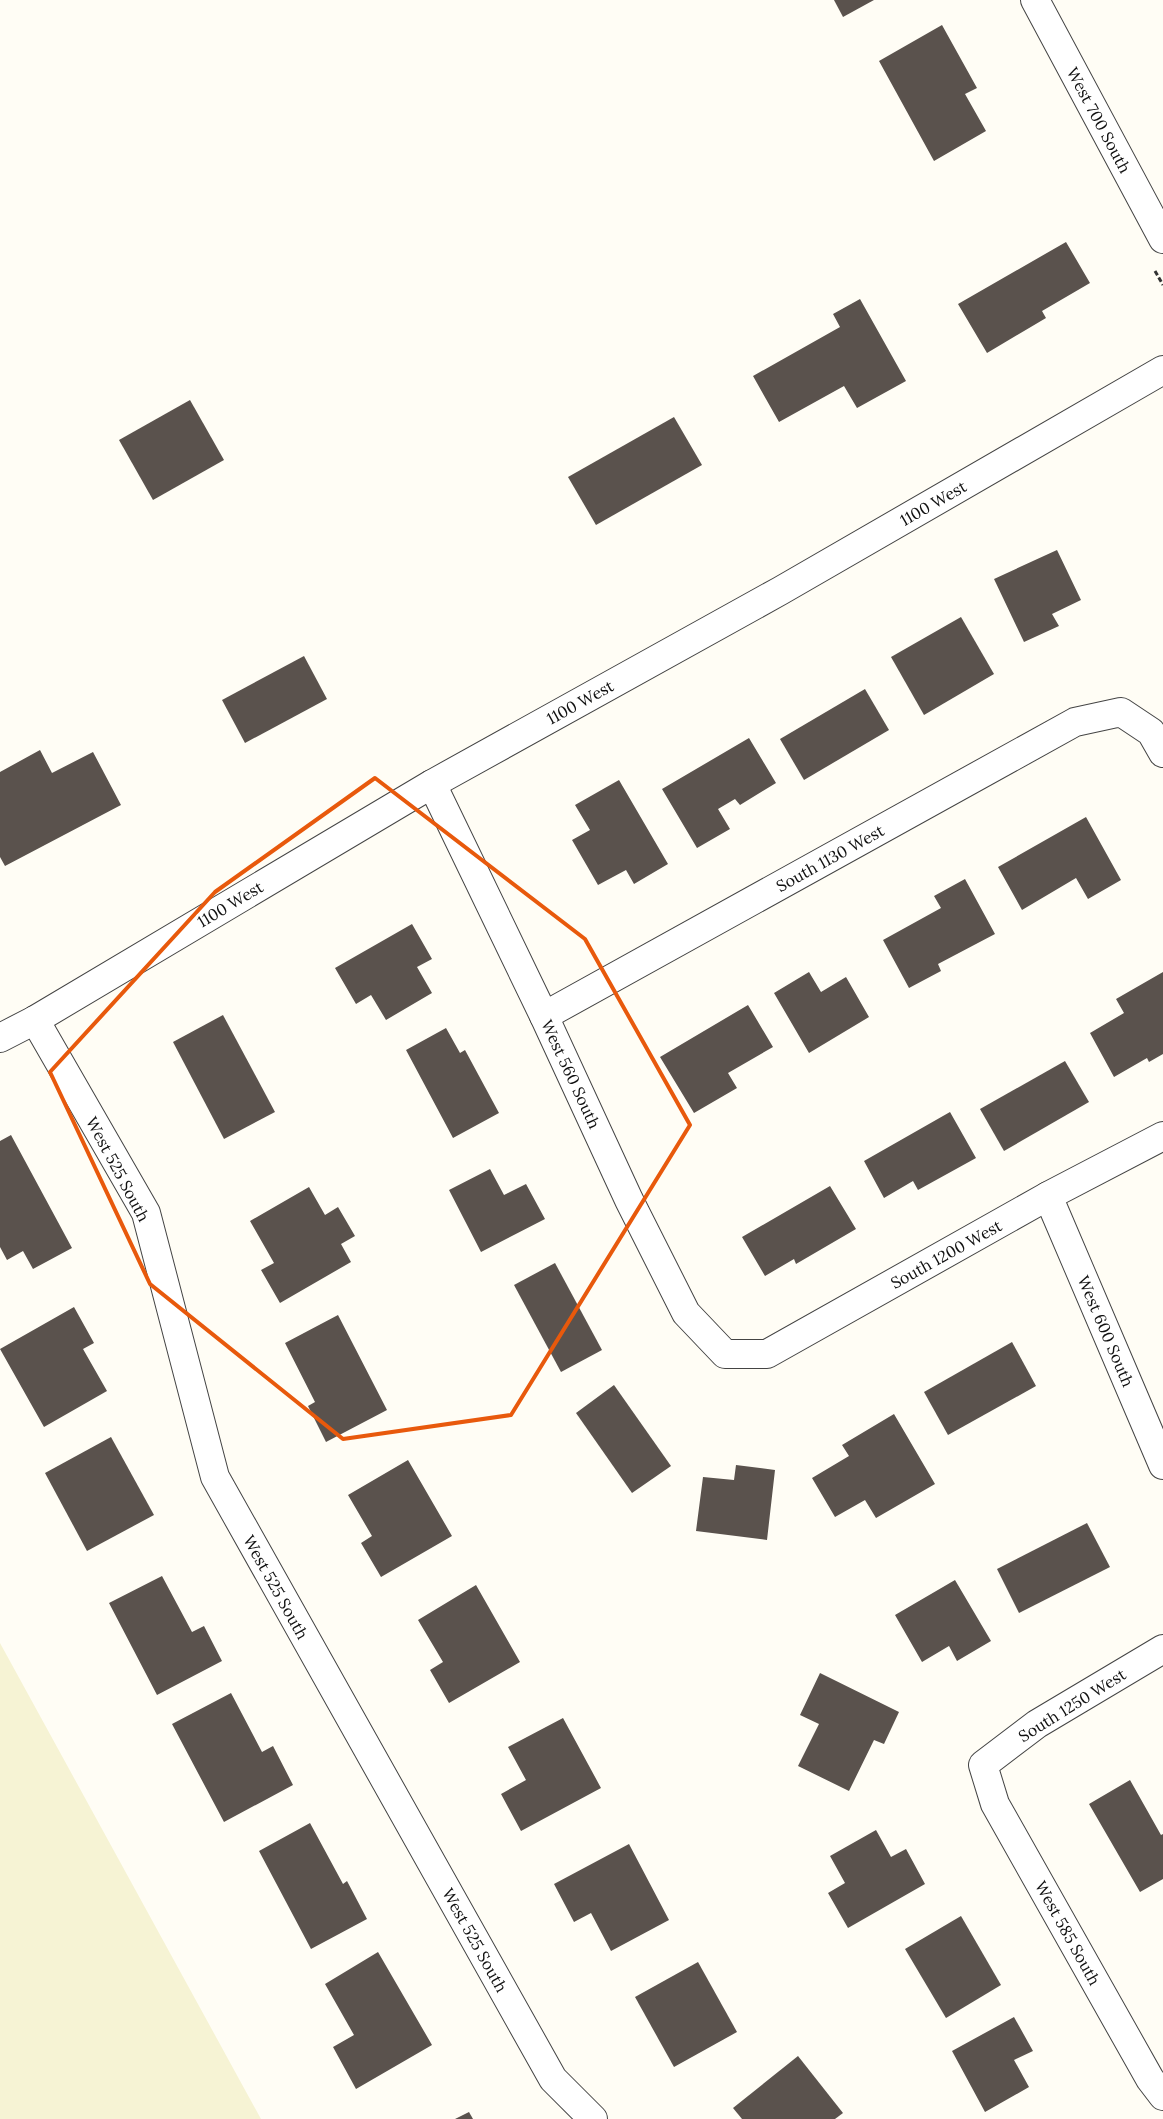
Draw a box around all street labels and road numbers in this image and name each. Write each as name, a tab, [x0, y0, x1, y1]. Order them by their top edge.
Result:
street label: West 700 South	[1063, 64, 1135, 177]
street label: 1100 West	[896, 476, 970, 530]
street label: 1100 West	[543, 675, 618, 729]
street label: South 1130 West	[773, 820, 888, 896]
street label: 1100 West	[193, 876, 267, 931]
street label: West 560 South	[537, 1016, 605, 1132]
street label: West 525 South	[82, 1113, 154, 1225]
street label: South 1200 West	[887, 1215, 1006, 1293]
street label: West 600 South	[1074, 1272, 1139, 1390]
street label: West 525 South	[239, 1532, 313, 1643]
street label: South 1250 West	[1015, 1664, 1130, 1746]
street label: West 585 South	[1031, 1877, 1105, 1989]
street label: West 525 South	[438, 1885, 512, 1996]

